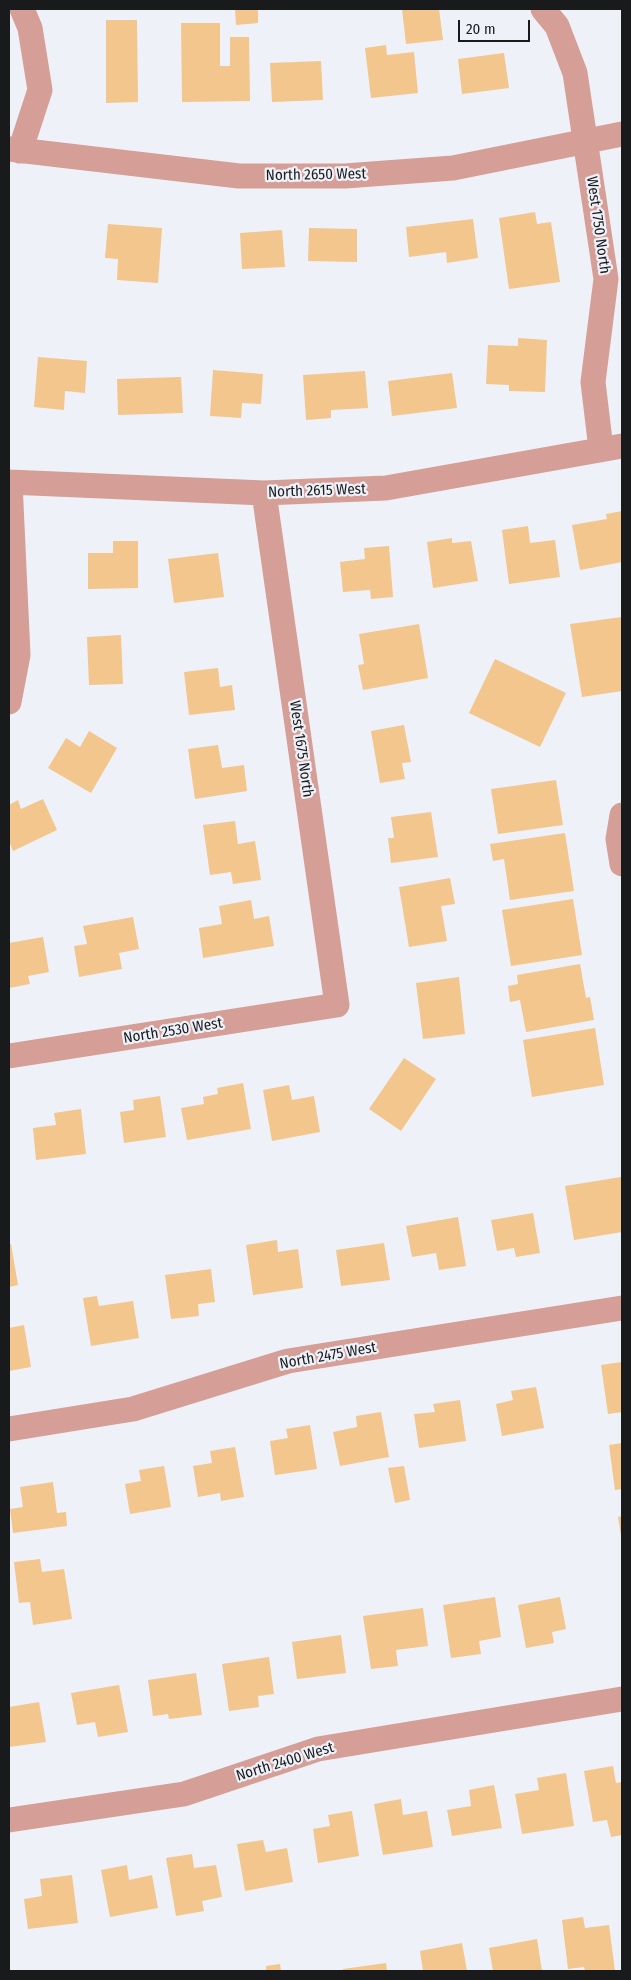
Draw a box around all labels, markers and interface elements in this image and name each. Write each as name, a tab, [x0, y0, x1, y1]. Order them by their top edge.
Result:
scale bar	[461, 10, 534, 42]
text: 20 m	[466, 20, 496, 38]
street label: North 2650 West	[266, 165, 366, 185]
street label: West 1750 North	[582, 175, 614, 275]
street label: North 2615 West	[268, 480, 366, 502]
street label: West 1675 North	[285, 699, 317, 799]
street label: North 2530 West	[122, 1014, 224, 1048]
street label: North 2475 West	[278, 1339, 378, 1373]
street label: North 2400 West	[234, 1739, 336, 1785]

